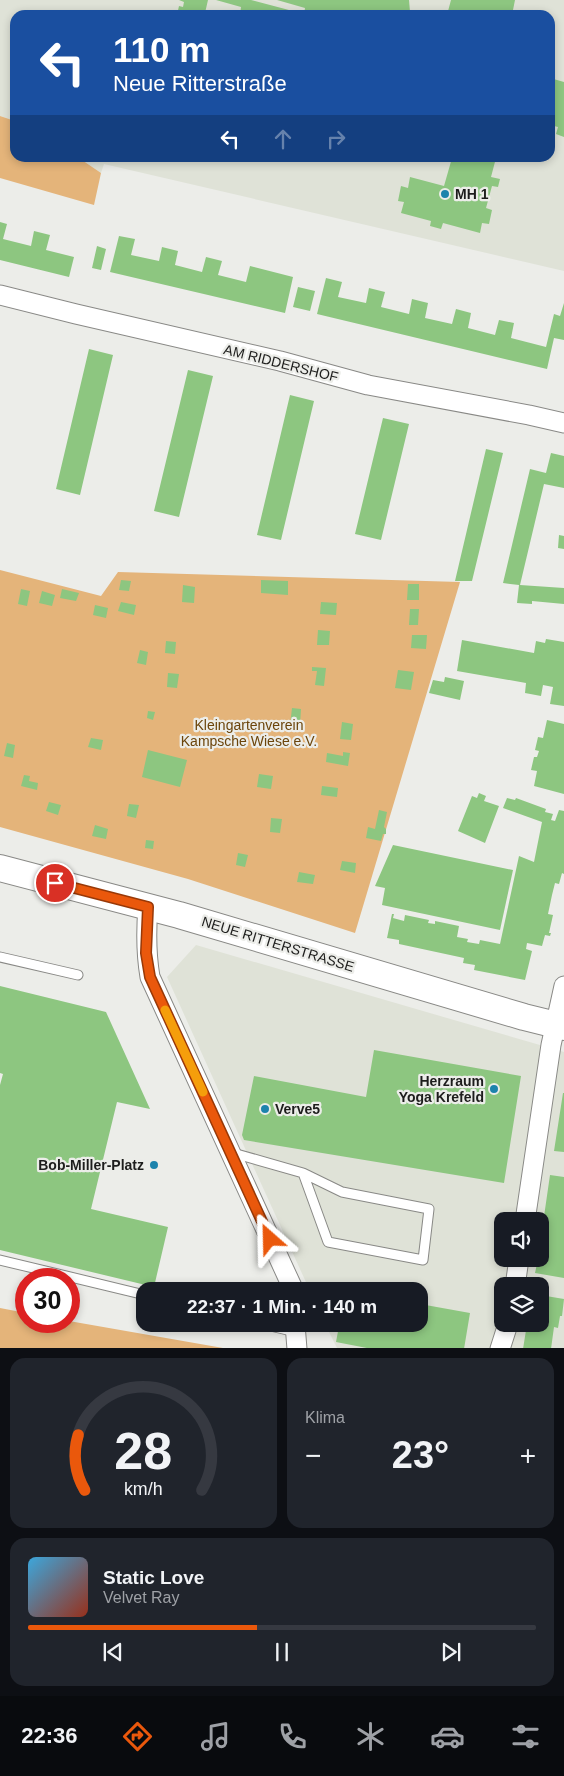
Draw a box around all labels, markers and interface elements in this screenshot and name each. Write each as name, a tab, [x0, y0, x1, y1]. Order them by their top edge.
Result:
icon: left	[30, 30, 95, 95]
text: 110 m	[113, 30, 210, 69]
text: Neue Ritterstraße	[113, 71, 287, 96]
icon: left	[216, 125, 244, 153]
icon: ahead	[269, 125, 297, 153]
icon: right	[322, 125, 350, 153]
place label: MH 1	[455, 186, 489, 202]
marker: MH 1	[439, 188, 451, 200]
street label: AM RIDDERSHOF	[222, 341, 340, 385]
park label: Kleingartenverein Kampsche Wiese e.V.	[181, 717, 317, 749]
pin	[34, 862, 76, 904]
icon: arrive	[41, 869, 69, 897]
street label: NEUE RITTERSTRASSE	[200, 913, 356, 975]
place label: Herzraum Yoga Krefeld	[399, 1073, 484, 1105]
marker: Herzraum Yoga Krefeld	[488, 1083, 500, 1095]
place label: Verve5	[275, 1101, 320, 1117]
marker: Verve5	[259, 1103, 271, 1115]
place label: Bob-Miller-Platz	[38, 1157, 144, 1173]
marker: Bob-Miller-Platz	[148, 1159, 160, 1171]
position arrow	[243, 1212, 295, 1264]
map controls	[494, 1212, 549, 1332]
button: sound	[494, 1212, 549, 1267]
speed limit sign: 30	[15, 1268, 80, 1333]
button: layers	[494, 1277, 549, 1332]
text: 22:37 · 1 Min. · 140 m	[187, 1296, 377, 1317]
text: Klima	[305, 1409, 345, 1426]
text: 28	[115, 1422, 172, 1480]
text: 23°	[392, 1434, 449, 1476]
text: −	[305, 1440, 321, 1471]
text: +	[520, 1440, 536, 1471]
text: km/h	[124, 1479, 163, 1499]
text: Static Love	[103, 1567, 204, 1588]
text: Velvet Ray	[103, 1589, 179, 1606]
icon: previous	[99, 1638, 127, 1666]
icon: pause	[268, 1638, 296, 1666]
icon: next	[437, 1638, 465, 1666]
icon: directions	[120, 1719, 155, 1754]
icon: music	[198, 1719, 233, 1754]
icon: phone	[275, 1719, 310, 1754]
icon: climate	[353, 1719, 388, 1754]
icon: car	[430, 1719, 465, 1754]
icon: filters	[508, 1719, 543, 1754]
text: 22:36	[21, 1723, 78, 1748]

